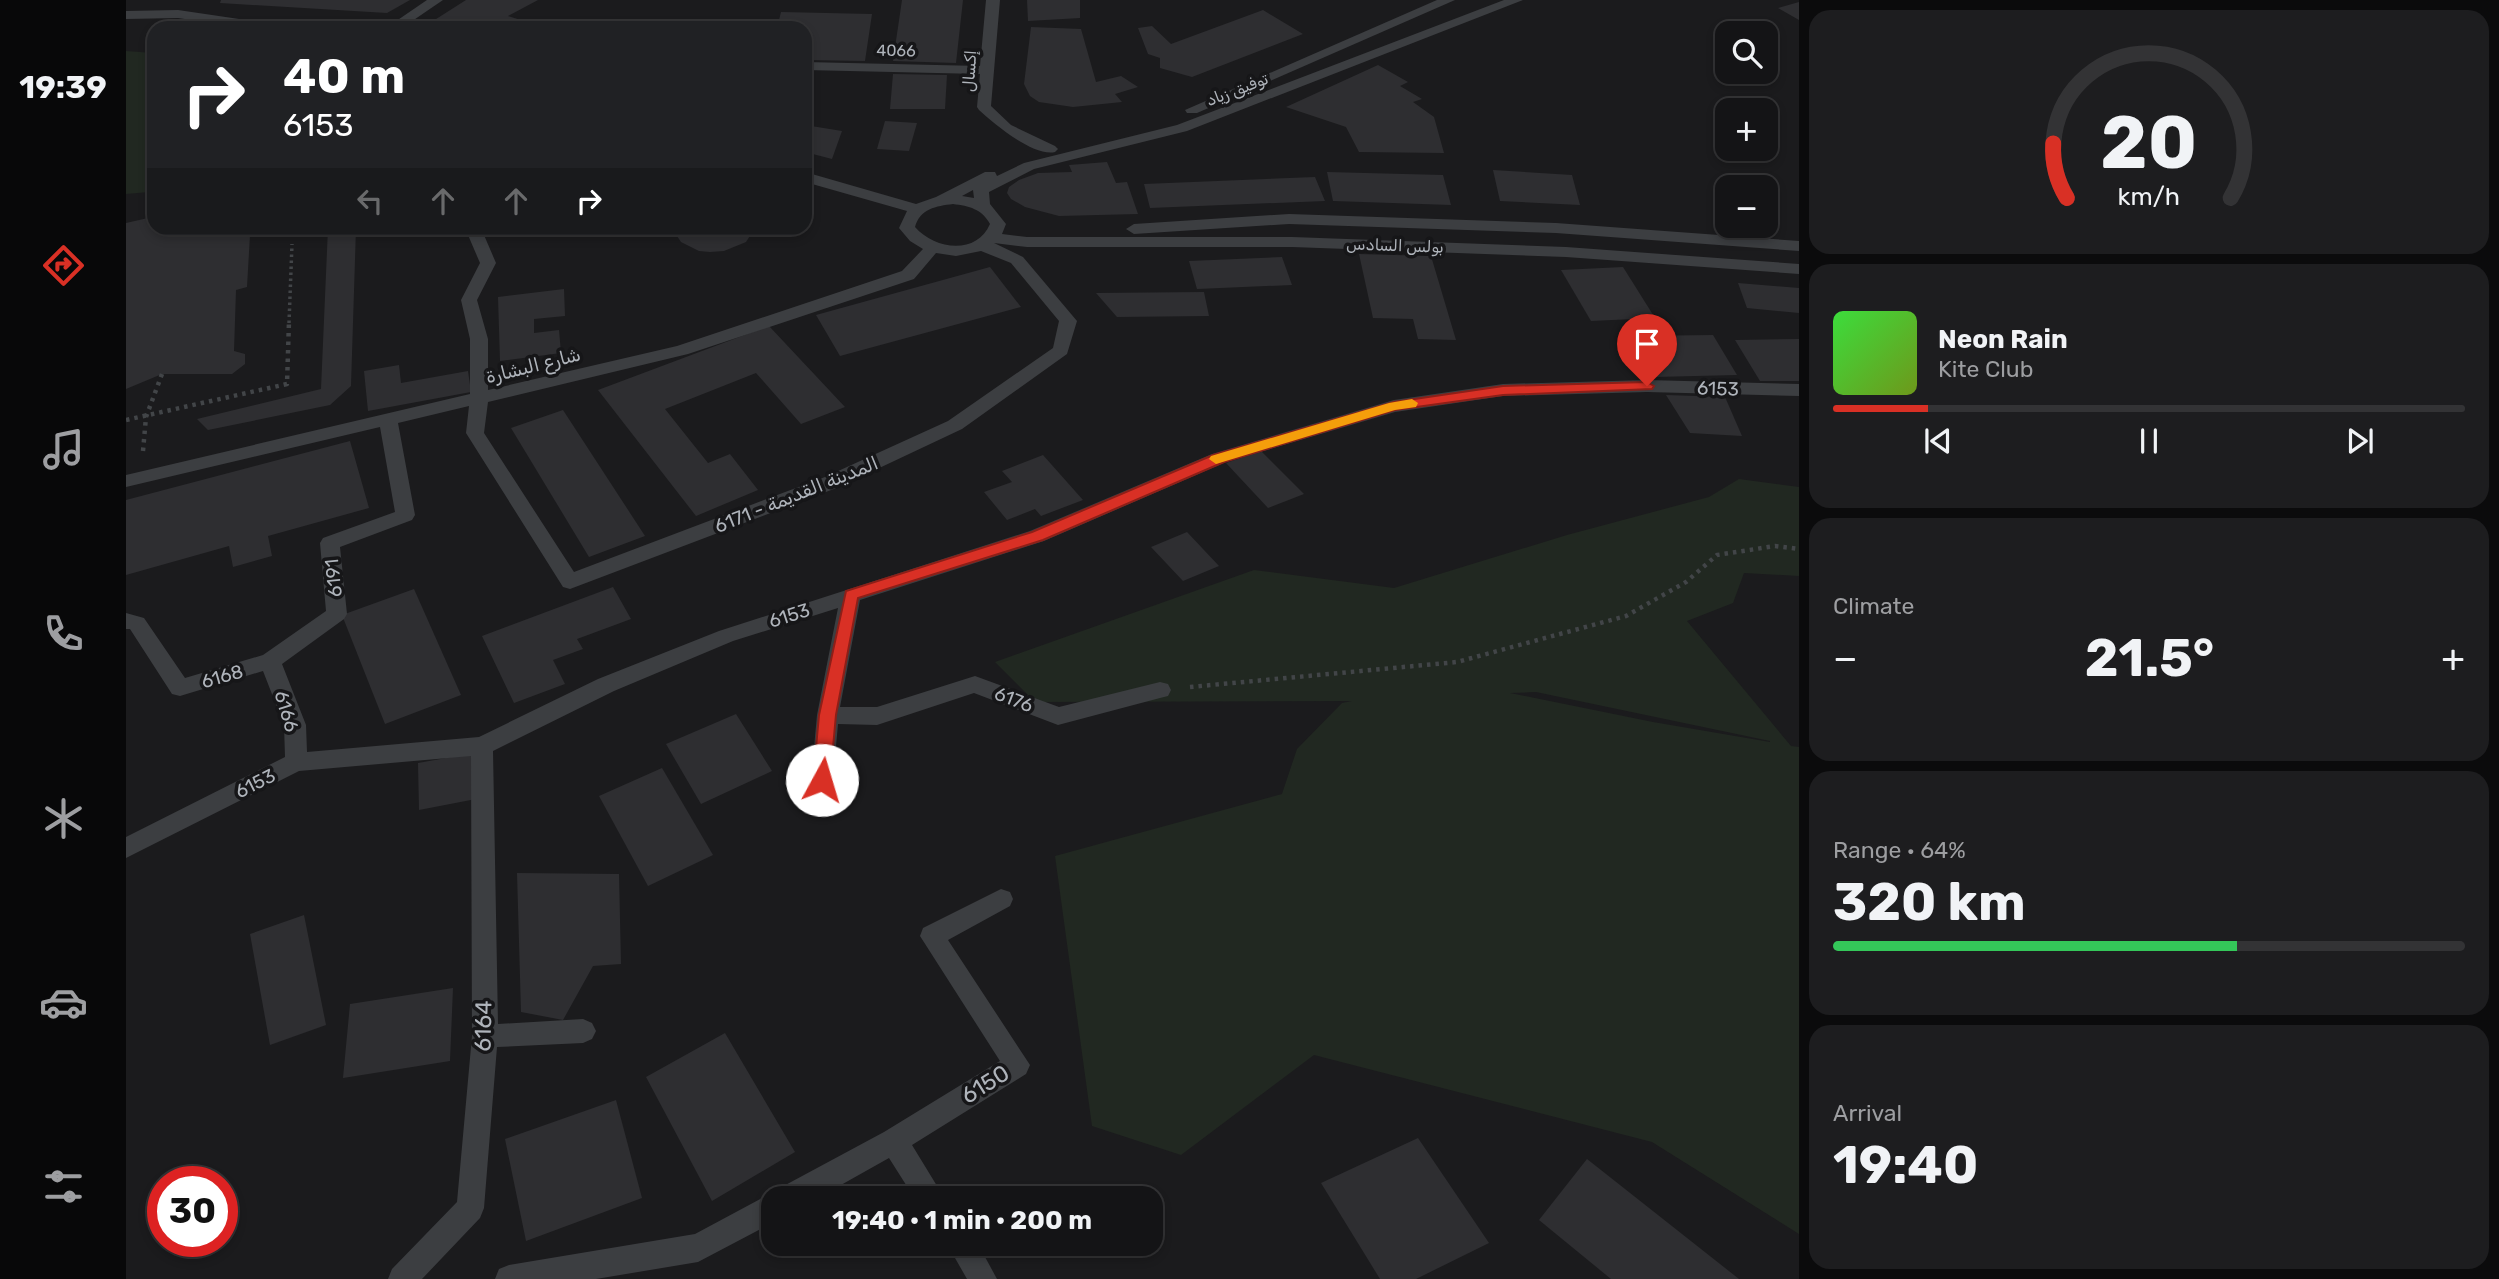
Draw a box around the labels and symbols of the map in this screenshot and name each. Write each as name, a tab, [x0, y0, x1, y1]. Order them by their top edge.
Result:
street label: 4066	[876, 41, 916, 60]
street label: إكسال	[959, 50, 981, 93]
street label: توفيق زياد	[1203, 69, 1271, 111]
street label: بولس السادس	[1346, 234, 1444, 258]
pin	[1617, 314, 1677, 386]
street label: شارع البشارة	[483, 343, 584, 390]
street label: 6153	[1697, 376, 1739, 401]
street label: المدينة القديمة - 6171	[711, 451, 881, 538]
street label: 6191	[320, 558, 347, 598]
street label: 6153	[766, 598, 813, 633]
street label: 6168	[198, 660, 246, 693]
street label: 6176	[991, 682, 1037, 717]
street label: 6166	[269, 688, 304, 735]
position arrow	[785, 743, 859, 817]
street label: 6153	[231, 764, 279, 803]
street label: 6164	[469, 1000, 497, 1052]
street label: 6150	[956, 1058, 1014, 1110]
speed limit sign: 30	[147, 1166, 238, 1257]

